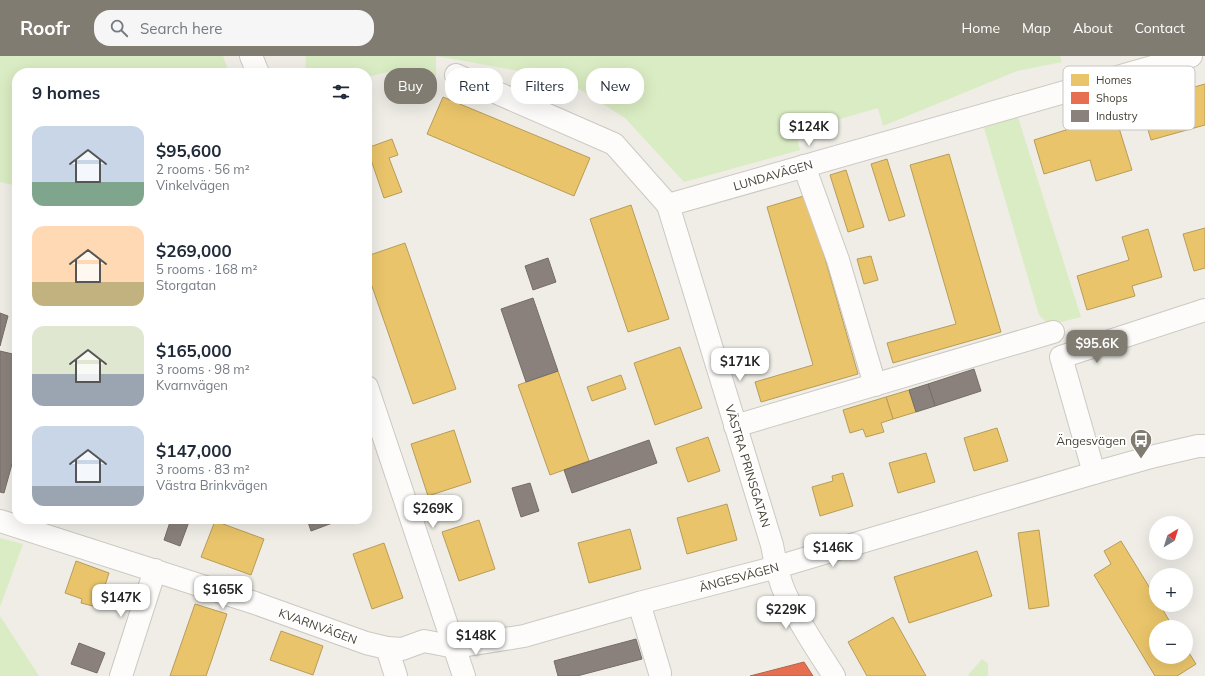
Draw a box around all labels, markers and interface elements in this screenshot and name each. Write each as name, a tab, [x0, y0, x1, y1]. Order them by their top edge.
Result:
search box	[94, 10, 374, 46]
text: Roofr	[20, 16, 70, 40]
icon: search	[108, 17, 130, 39]
text: Search here	[140, 19, 222, 38]
text: Home	[961, 19, 1000, 37]
text: Map	[1022, 19, 1051, 37]
text: About	[1073, 19, 1113, 37]
text: Contact	[1135, 19, 1185, 37]
legend	[1063, 66, 1195, 130]
chip: Buy	[384, 68, 437, 104]
chip: Rent	[445, 68, 503, 104]
chip: Filters	[511, 68, 578, 104]
chip: New	[586, 68, 644, 104]
text: Homes	[1096, 73, 1132, 87]
icon: filters	[330, 81, 352, 103]
text: 9 homes	[32, 82, 100, 103]
text: Shops	[1096, 91, 1128, 105]
text: Industry	[1096, 109, 1138, 123]
pin: $124K	[781, 113, 837, 147]
text: $124K	[789, 118, 829, 134]
text: $95,600	[156, 140, 221, 161]
icon: home	[64, 142, 112, 190]
street label: LUNDAVÄGEN	[731, 156, 815, 194]
text: 2 rooms · 56 m²	[156, 161, 250, 177]
text: Vinkelvägen	[156, 177, 230, 193]
text: $269,000	[156, 240, 232, 261]
icon: home	[64, 242, 112, 290]
text: 5 rooms · 168 m²	[156, 261, 257, 277]
text: Storgatan	[156, 277, 216, 293]
pin: $95.6K	[1064, 330, 1130, 364]
text: $95.6K	[1075, 335, 1119, 351]
text: $165,000	[156, 340, 232, 361]
icon: home	[64, 342, 112, 390]
pin: $171K	[712, 348, 768, 382]
text: $171K	[720, 353, 760, 369]
text: 3 rooms · 98 m²	[156, 361, 250, 377]
text: Kvarnvägen	[156, 377, 228, 393]
street label: VÄSTRA PRINSGATAN	[722, 403, 774, 529]
bus stop icon: Ängesvägen	[1128, 427, 1154, 460]
place label: Ängesvägen	[1056, 433, 1126, 448]
text: $147,000	[156, 440, 232, 461]
icon: home	[64, 442, 112, 490]
text: 3 rooms · 83 m²	[156, 461, 250, 477]
text: Västra Brinkvägen	[156, 477, 268, 493]
pin: $269K	[405, 495, 461, 529]
text: $269K	[413, 500, 453, 516]
north arrow	[1149, 516, 1193, 560]
map controls	[1149, 516, 1193, 664]
pin: $146K	[805, 534, 861, 568]
text: $146K	[813, 539, 853, 555]
street label: ÄNGESVÄGEN	[697, 559, 781, 595]
button: +	[1149, 568, 1193, 612]
pin: $165K	[195, 576, 251, 610]
text: $165K	[203, 581, 243, 597]
pin: $147K	[93, 584, 149, 618]
text: $147K	[101, 589, 141, 605]
pin: $229K	[758, 596, 814, 630]
text: $229K	[766, 601, 806, 617]
street label: KVARNVÄGEN	[277, 605, 359, 647]
button: −	[1149, 620, 1193, 664]
pin: $148K	[448, 622, 504, 656]
text: $148K	[456, 627, 496, 643]

